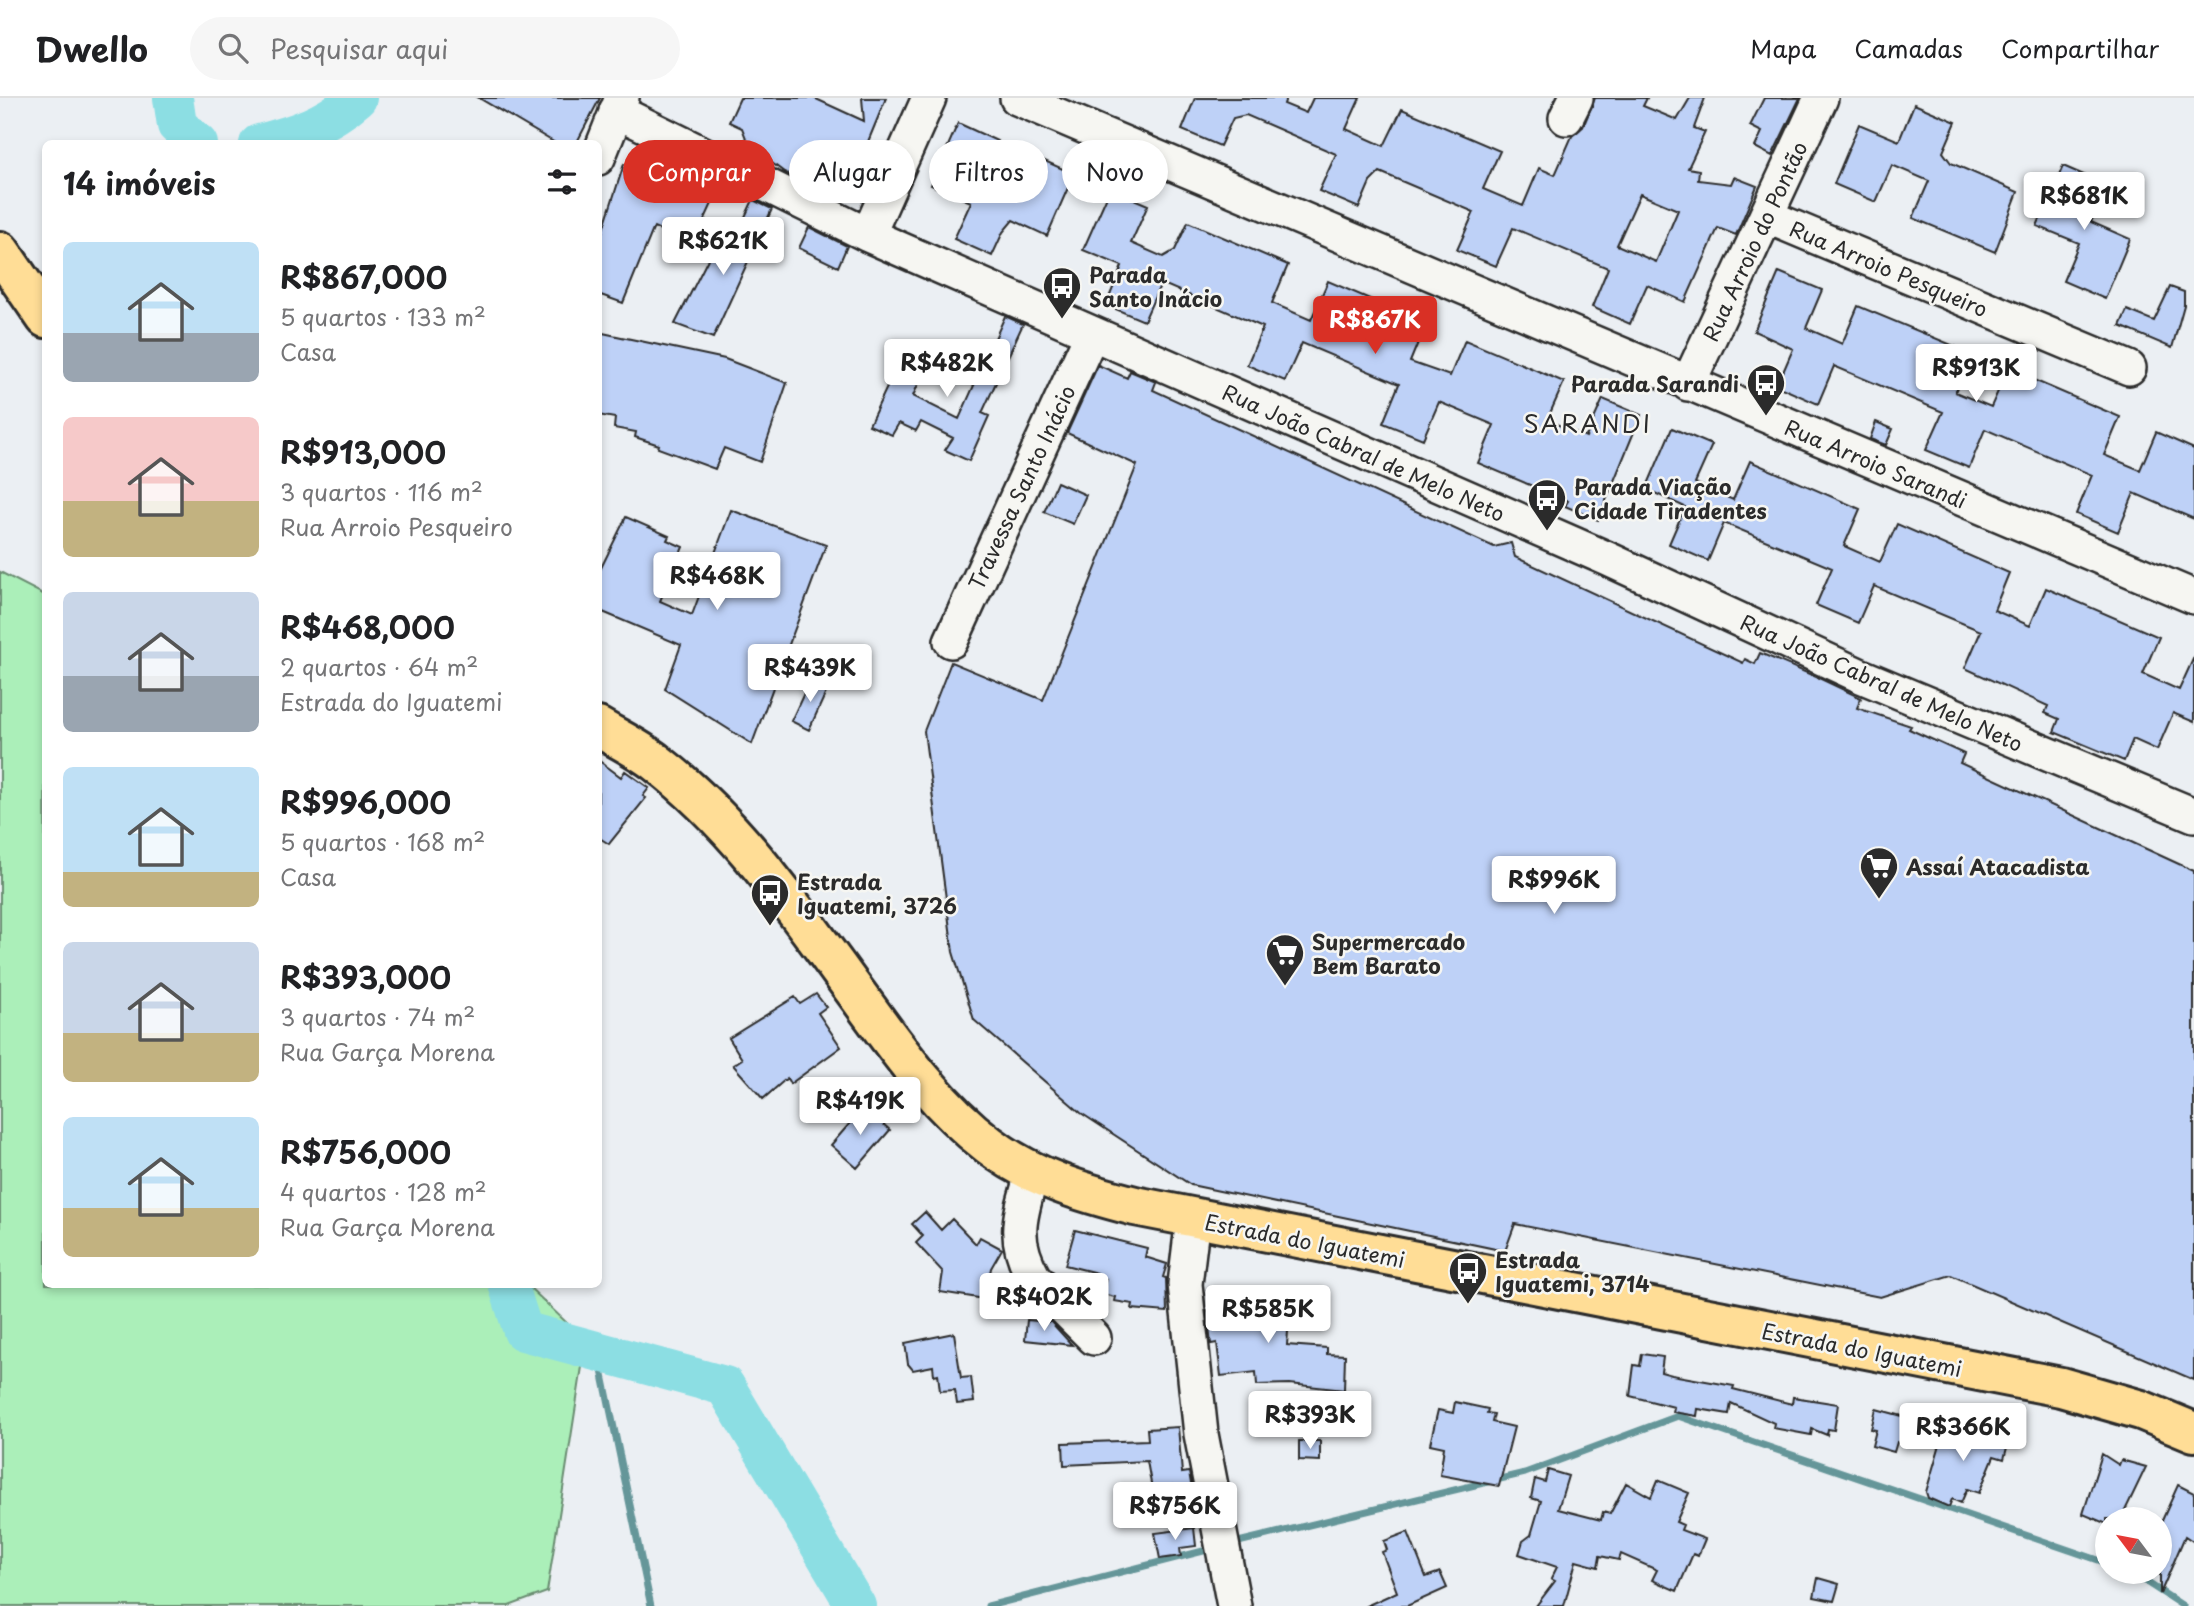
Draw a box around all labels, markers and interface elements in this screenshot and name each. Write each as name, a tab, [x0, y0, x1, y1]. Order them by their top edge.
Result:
search box	[190, 17, 680, 80]
text: Dwello	[35, 23, 148, 73]
icon: search	[214, 29, 252, 67]
text: Pesquisar aqui	[270, 29, 448, 68]
text: Mapa	[1750, 30, 1816, 66]
text: Camadas	[1854, 30, 1963, 66]
text: Compartilhar	[2001, 30, 2159, 66]
street label: Rua Arroio do Pontão	[1694, 136, 1814, 346]
chip: Comprar	[623, 140, 775, 203]
chip: Alugar	[789, 140, 915, 203]
chip: Filtros	[929, 140, 1048, 203]
chip: Novo	[1062, 140, 1168, 203]
text: 14 imóveis	[63, 160, 216, 205]
icon: filters	[543, 163, 581, 201]
pin: R$681K	[2027, 172, 2141, 232]
text: R$681K	[2040, 177, 2128, 212]
street label: Rua Arroio Pesqueiro	[1785, 212, 1993, 324]
pin: R$621K	[666, 218, 780, 277]
text: R$621K	[678, 222, 768, 257]
text: R$867,000	[280, 254, 447, 299]
place label: Parada Santo Inácio	[1089, 258, 1222, 314]
bus stop icon: Parada Santo Inácio	[1041, 265, 1083, 320]
icon: home	[119, 270, 203, 354]
pin: R$867K	[1318, 296, 1432, 356]
text: 5 quartos · 133 m²	[280, 299, 486, 334]
text: R$867K	[1329, 301, 1421, 336]
text: Casa	[280, 334, 336, 369]
pin: R$482K	[890, 340, 1004, 399]
text: R$482K	[900, 344, 994, 379]
pin: R$913K	[1919, 344, 2033, 404]
text: R$913K	[1932, 349, 2020, 384]
bus stop icon: Parada Sarandi	[1745, 362, 1787, 417]
place label: Parada Sarandi	[1571, 367, 1739, 399]
street label: Rua João Cabral de Melo Neto	[1218, 375, 1510, 529]
street label: Travessa Santo Inácio	[959, 379, 1083, 595]
district label: SARANDI	[1524, 405, 1652, 441]
street label: Rua Arroio Sarandi	[1780, 410, 1972, 516]
text: R$913,000	[280, 429, 446, 474]
icon: home	[119, 445, 203, 529]
place label: Parada Viação Cidade Tiradentes	[1574, 470, 1767, 526]
text: 3 quartos · 116 m²	[280, 474, 483, 509]
bus stop icon: Parada Viação Cidade Tiradentes	[1526, 477, 1568, 532]
text: Rua Arroio Pesqueiro	[280, 509, 513, 544]
pin: R$468K	[660, 552, 774, 612]
text: R$468K	[669, 557, 765, 592]
text: R$468,000	[280, 604, 455, 649]
street label: Rua João Cabral de Melo Neto	[1736, 605, 2028, 759]
icon: home	[119, 620, 203, 704]
pin: R$439K	[753, 644, 867, 704]
text: 2 quartos · 64 m²	[280, 649, 478, 684]
text: R$439K	[764, 649, 856, 684]
text: Estrada do Iguatemi	[280, 684, 503, 719]
text: R$996,000	[280, 779, 451, 824]
icon: home	[119, 795, 203, 879]
text: 5 quartos · 168 m²	[280, 824, 485, 859]
supermarket icon: Assaí Atacadista	[1858, 845, 1900, 900]
place label: Assaí Atacadista	[1905, 850, 2089, 882]
pin: R$996K	[1497, 856, 1611, 916]
text: Casa	[280, 859, 336, 894]
text: R$996K	[1508, 861, 1600, 896]
place label: Estrada Iguatemi, 3726	[797, 865, 957, 921]
bus stop icon: Estrada Iguatemi, 3726	[749, 872, 791, 927]
place label: Supermercado Bem Barato	[1312, 925, 1465, 981]
supermarket icon: Supermercado Bem Barato	[1264, 932, 1306, 987]
text: R$393,000	[280, 954, 451, 999]
icon: home	[119, 970, 203, 1054]
text: 3 quartos · 74 m²	[280, 999, 475, 1034]
text: Rua Garça Morena	[280, 1034, 495, 1069]
pin: R$419K	[803, 1077, 917, 1137]
text: R$419K	[815, 1082, 905, 1117]
text: R$756,000	[280, 1129, 451, 1174]
icon: home	[119, 1145, 203, 1229]
text: 4 quartos · 128 m²	[280, 1174, 487, 1209]
street label: Estrada do Iguatemi	[1202, 1205, 1408, 1275]
text: Rua Garça Morena	[280, 1209, 495, 1244]
place label: Estrada Iguatemi, 3714	[1495, 1243, 1650, 1299]
bus stop icon: Estrada Iguatemi, 3714	[1447, 1250, 1489, 1305]
pin: R$402K	[987, 1274, 1101, 1333]
text: R$402K	[996, 1278, 1093, 1313]
pin: R$585K	[1211, 1286, 1325, 1345]
text: R$585K	[1222, 1290, 1314, 1325]
street label: Estrada do Iguatemi	[1759, 1314, 1965, 1384]
pin: R$393K	[1253, 1392, 1367, 1451]
text: R$393K	[1264, 1396, 1356, 1431]
pin: R$366K	[1906, 1404, 2020, 1463]
text: R$366K	[1915, 1408, 2011, 1443]
pin: R$756K	[1118, 1482, 1232, 1542]
text: R$756K	[1129, 1487, 1221, 1522]
north arrow	[2095, 1507, 2172, 1584]
map controls	[2095, 1507, 2172, 1584]

